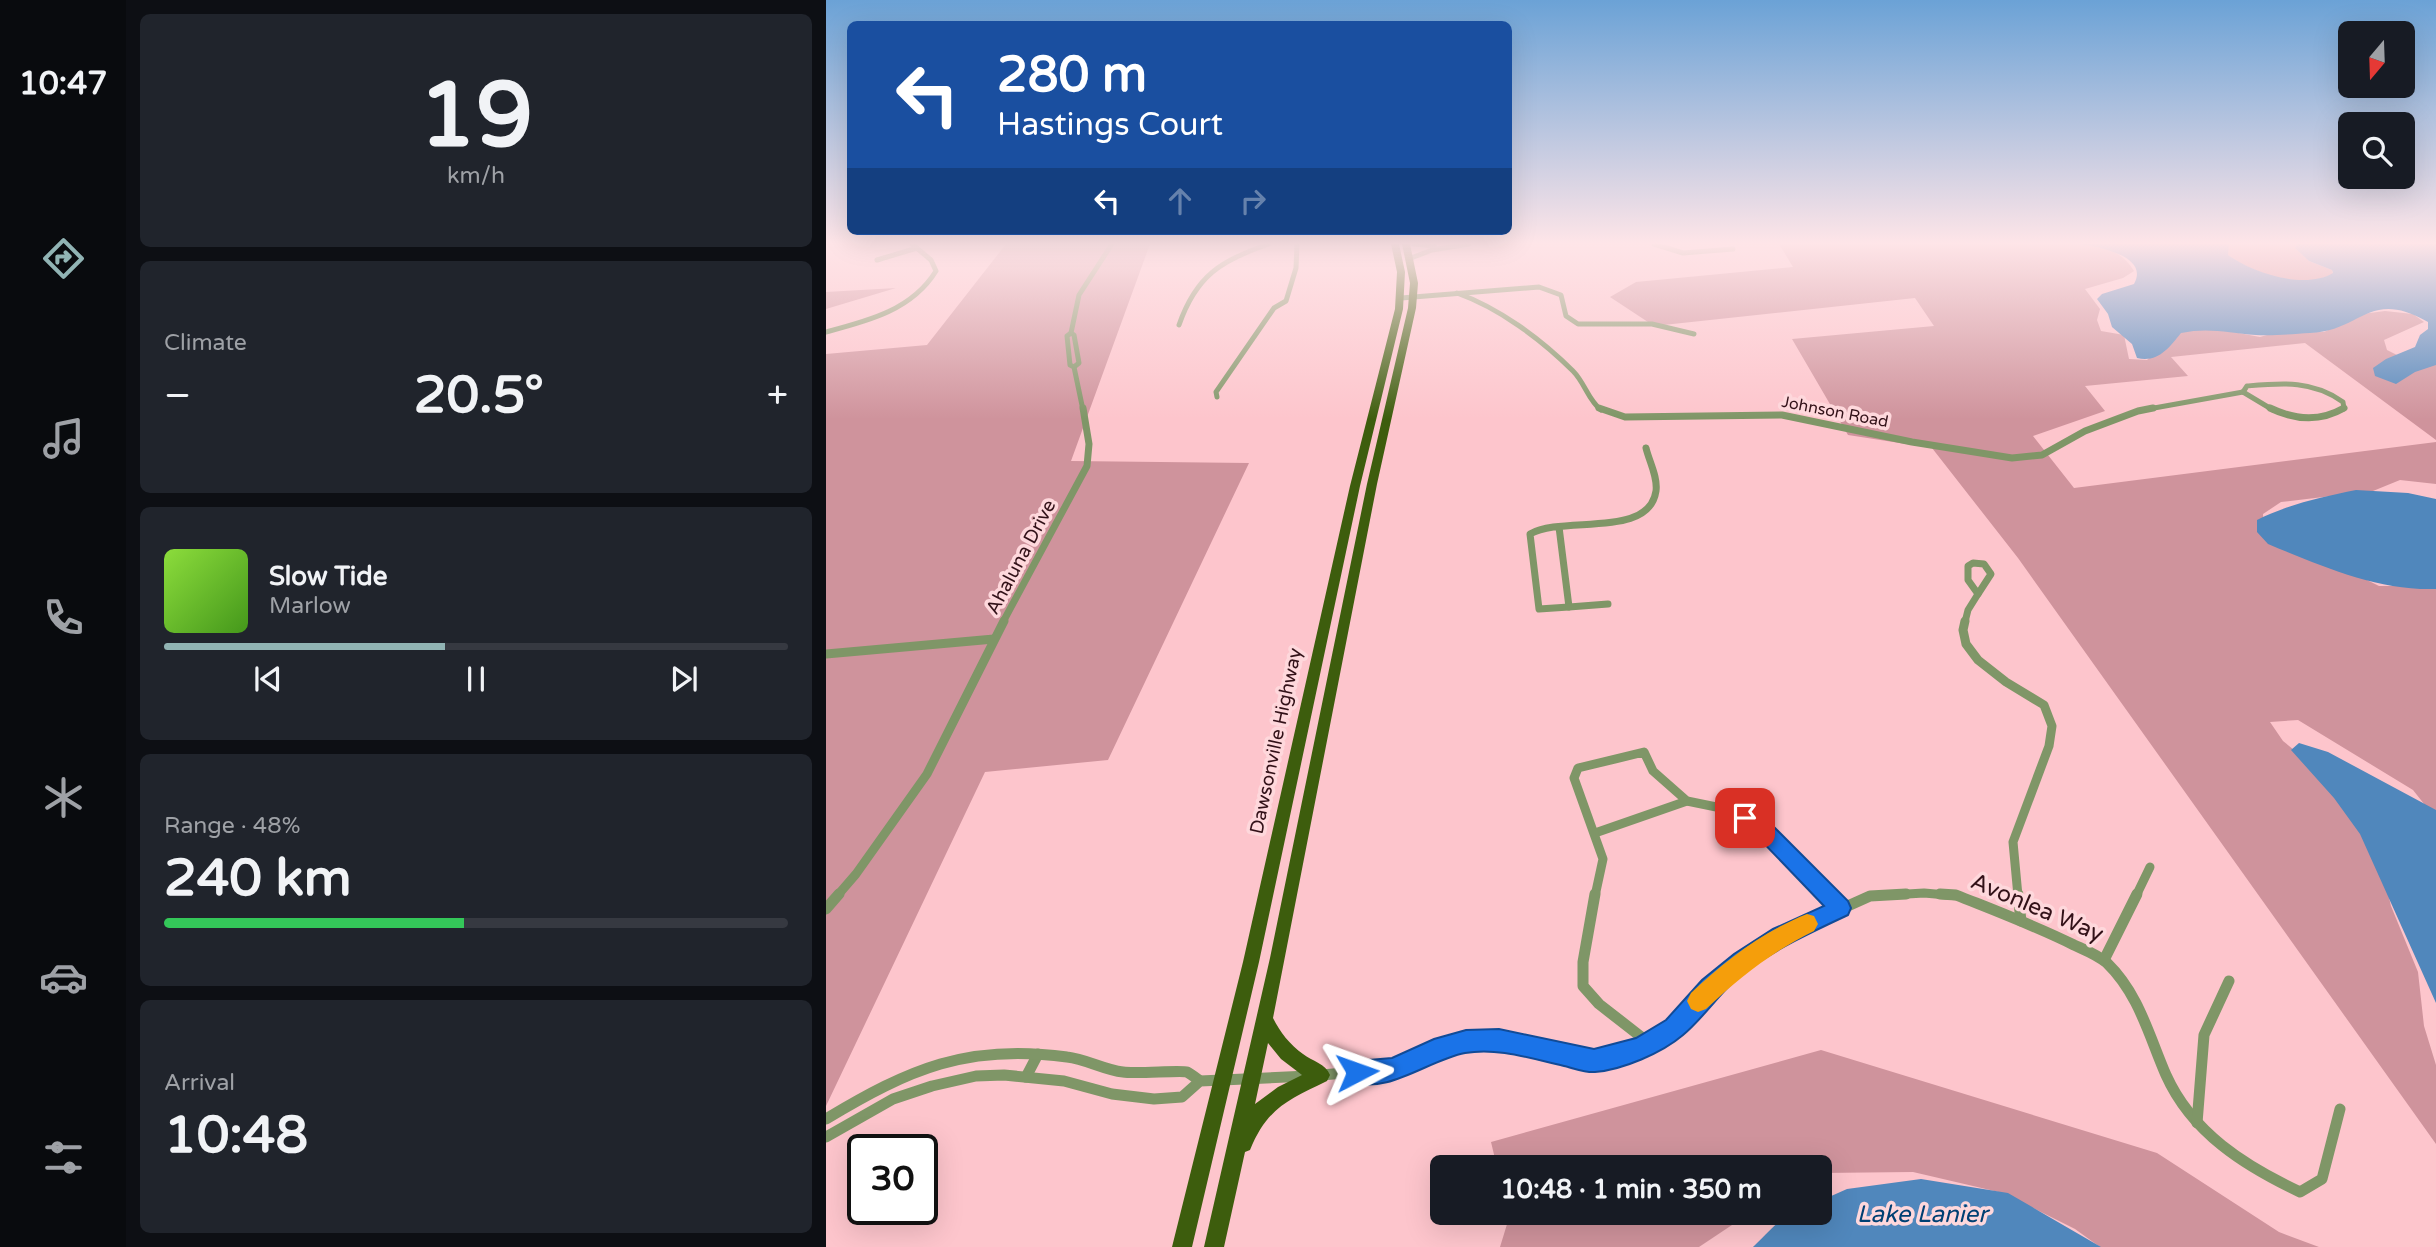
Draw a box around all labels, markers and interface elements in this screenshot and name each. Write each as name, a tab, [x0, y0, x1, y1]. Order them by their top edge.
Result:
north arrow	[2338, 21, 2415, 98]
map controls	[2338, 21, 2415, 189]
text: 280 m	[997, 46, 1147, 105]
icon: left	[882, 49, 973, 140]
text: 19	[419, 61, 533, 171]
text: 10:47	[19, 65, 107, 103]
text: Hastings Court	[997, 106, 1223, 144]
button: search	[2338, 112, 2415, 189]
text: km/h	[447, 162, 505, 190]
icon: left	[1088, 182, 1126, 220]
icon: ahead	[1161, 182, 1199, 220]
icon: right	[1234, 182, 1272, 220]
icon: directions	[39, 234, 88, 283]
text: Climate	[164, 329, 247, 357]
text: 20.5°	[414, 364, 544, 427]
text: −	[164, 373, 191, 419]
text: +	[767, 373, 788, 419]
street label: Johnson Road	[1780, 392, 1890, 432]
icon: music	[39, 414, 88, 463]
street label: Ahaluna Drive	[982, 496, 1060, 618]
text: Slow Tide	[269, 561, 387, 592]
text: Marlow	[269, 592, 351, 620]
icon: phone	[39, 593, 88, 642]
street label: Dawsonville Highway	[1246, 646, 1306, 836]
icon: previous	[249, 660, 287, 698]
icon: pause	[457, 660, 495, 698]
icon: next	[665, 660, 703, 698]
icon: climate	[39, 773, 88, 822]
pin	[1715, 788, 1775, 848]
icon: arrive	[1726, 799, 1764, 837]
text: Range · 48%	[164, 812, 300, 840]
text: 240 km	[164, 847, 352, 910]
street label: Avonlea Way	[1966, 867, 2108, 949]
icon: car	[39, 953, 88, 1002]
position arrow	[1320, 1035, 1394, 1109]
text: Arrival	[164, 1069, 235, 1097]
text: 10:48	[164, 1104, 308, 1167]
icon: filters	[39, 1133, 88, 1182]
speed limit sign: 30	[847, 1134, 938, 1225]
text: 10:48 · 1 min · 350 m	[1500, 1174, 1762, 1205]
water label: Lake Lanier	[1857, 1200, 1990, 1229]

